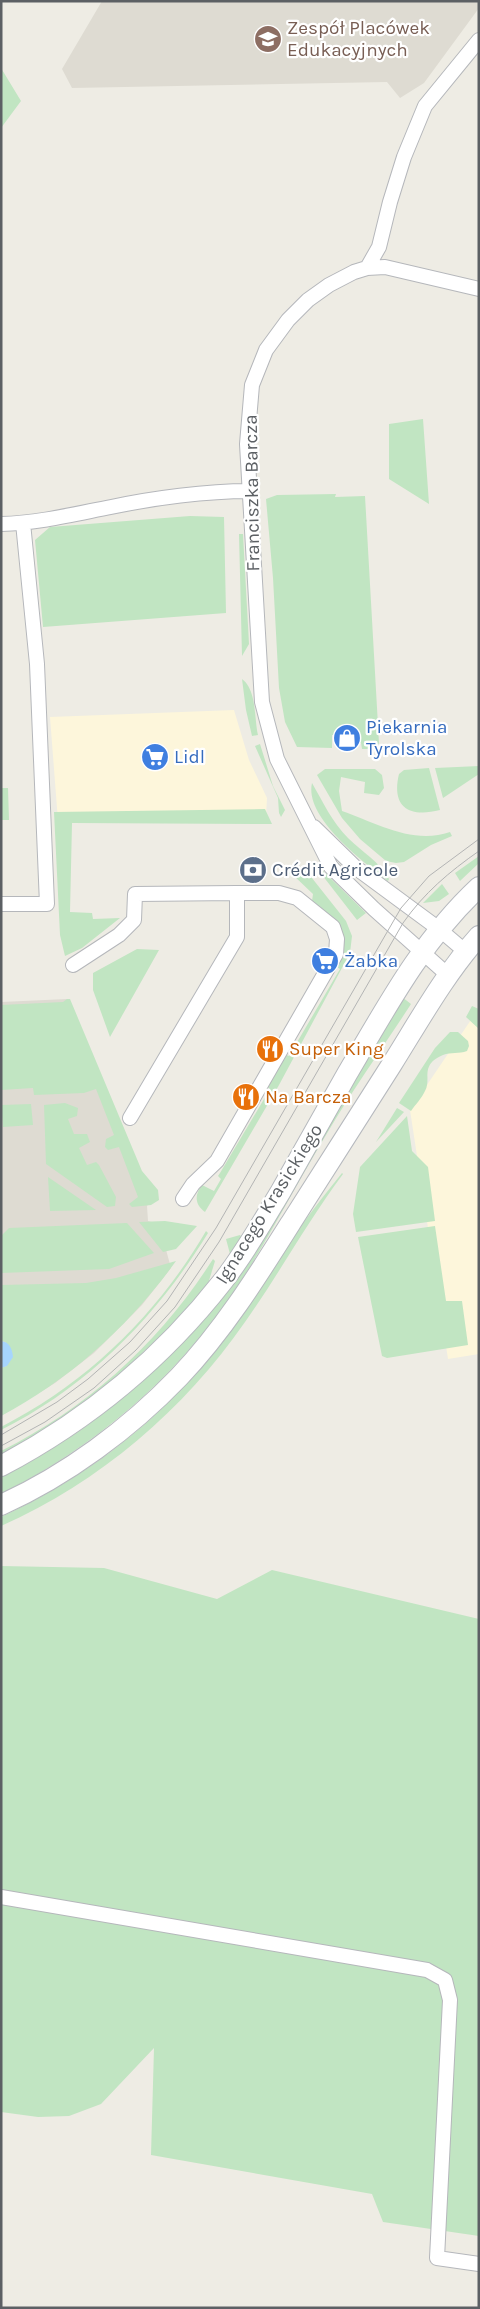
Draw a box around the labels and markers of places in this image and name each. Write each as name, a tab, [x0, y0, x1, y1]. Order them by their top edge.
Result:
place label: Zespół Placówek Edukacyjnych	[287, 17, 430, 61]
school or university icon: Zespół Placówek Edukacyjnych	[253, 24, 283, 54]
place label: Piekarnia Tyrolska	[366, 716, 448, 760]
shop icon: Piekarnia Tyrolska	[332, 723, 362, 753]
supermarket icon: Lidl	[140, 742, 170, 772]
place label: Lidl	[174, 746, 205, 768]
bank icon: Crédit Agricole	[238, 855, 268, 885]
place label: Crédit Agricole	[272, 859, 398, 881]
supermarket icon: Żabka	[310, 946, 340, 976]
place label: Żabka	[344, 950, 398, 972]
restaurant icon: Super King	[255, 1034, 285, 1064]
place label: Super King	[289, 1038, 384, 1060]
restaurant icon: Na Barcza	[231, 1082, 261, 1112]
place label: Na Barcza	[265, 1086, 351, 1108]

